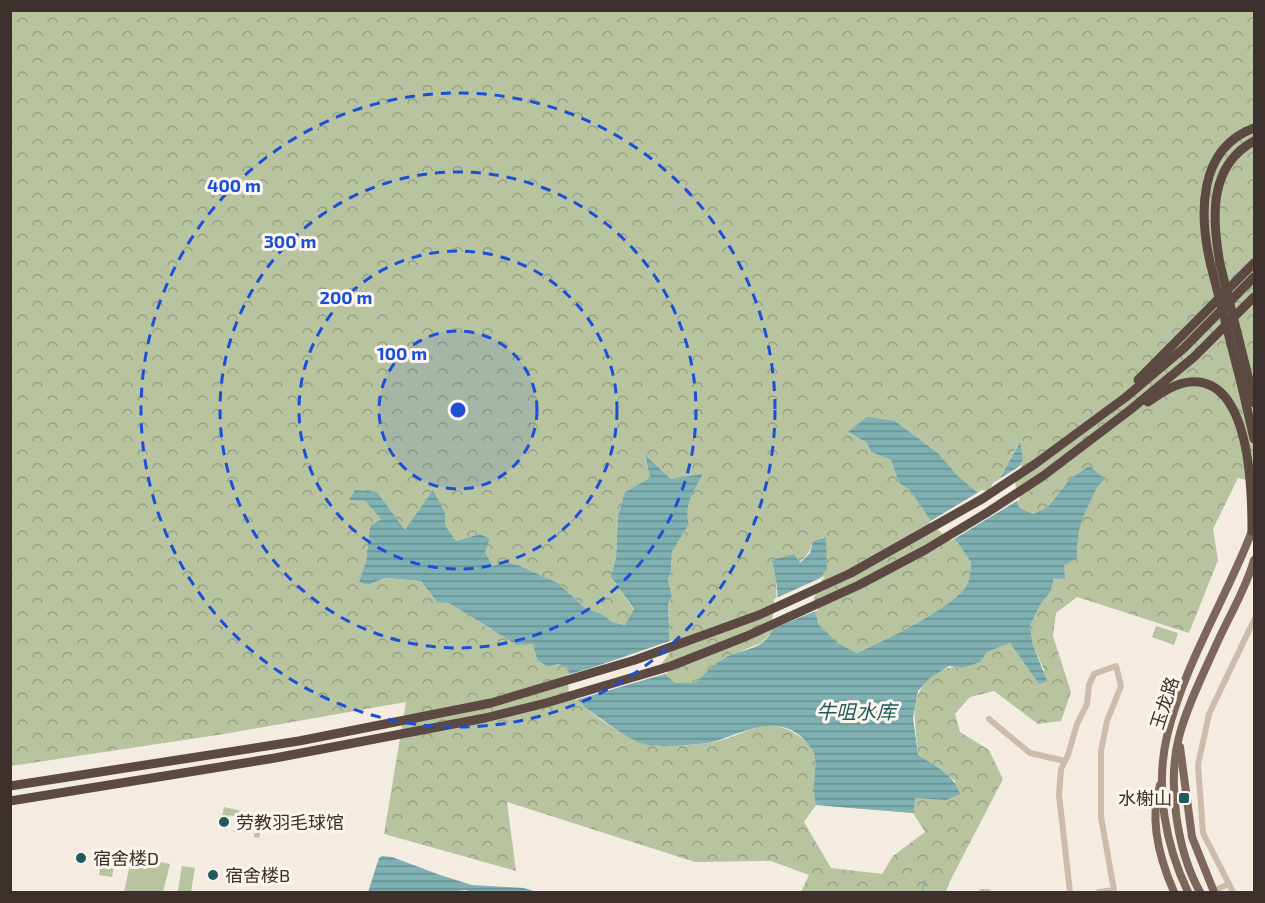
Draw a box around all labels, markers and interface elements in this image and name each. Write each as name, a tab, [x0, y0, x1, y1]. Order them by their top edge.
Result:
text: 400 m	[207, 174, 261, 196]
text: 300 m	[264, 230, 316, 252]
text: 200 m	[320, 286, 372, 308]
text: 100 m	[377, 342, 427, 364]
centre of rings	[448, 400, 468, 420]
street label: 玉龙路	[1145, 674, 1183, 732]
water label: 牛咀水库	[816, 699, 899, 723]
place label: 水榭山	[1118, 787, 1172, 809]
marker: 水榭山	[1177, 791, 1191, 805]
place label: 劳教羽毛球馆	[236, 811, 344, 833]
marker: 劳教羽毛球馆	[217, 815, 231, 829]
place label: 宿舍楼D	[93, 847, 159, 869]
marker: 宿舍楼D	[74, 851, 88, 865]
place label: 宿舍楼B	[225, 864, 290, 886]
marker: 宿舍楼B	[206, 868, 220, 882]

